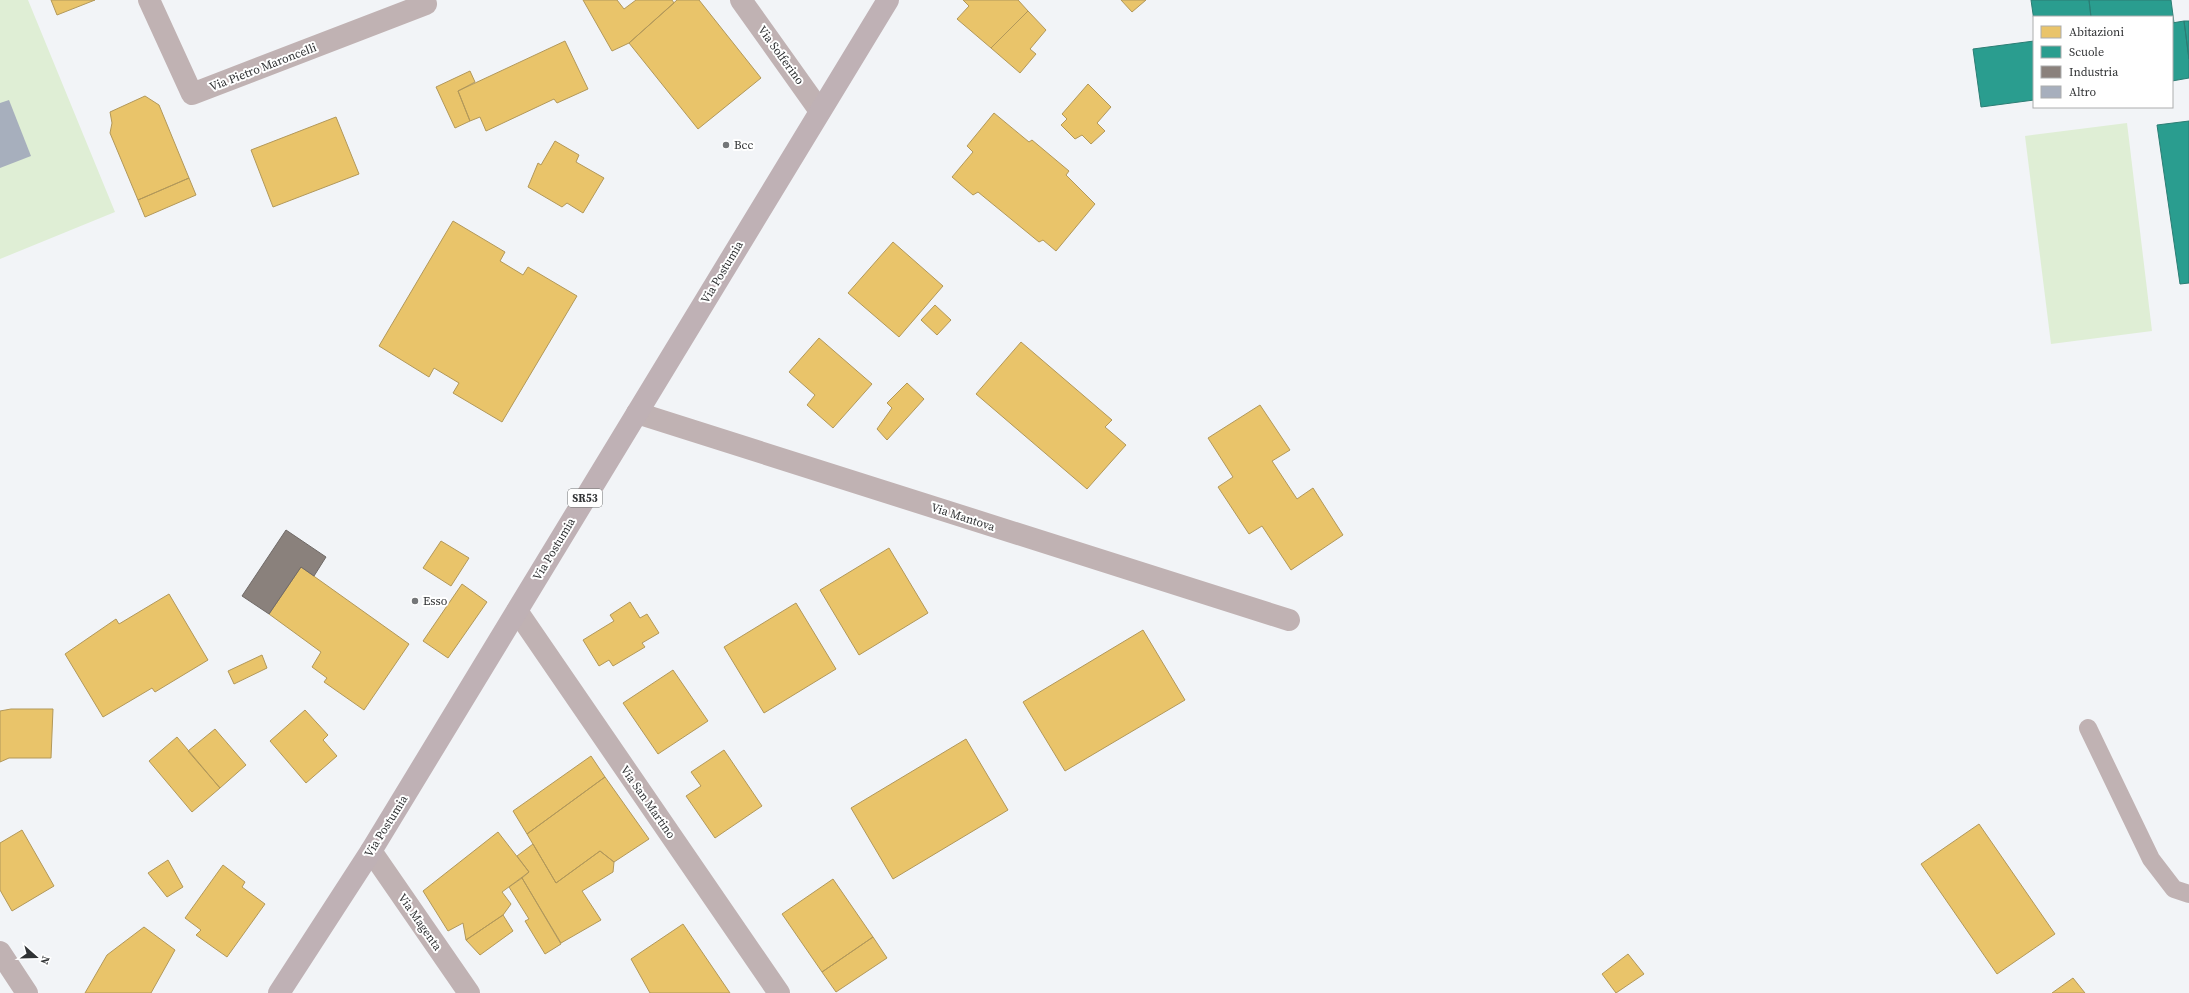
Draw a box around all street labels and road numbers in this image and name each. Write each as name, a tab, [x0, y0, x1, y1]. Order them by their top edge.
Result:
street label: Via Solferino	[754, 22, 808, 88]
street label: Via Pietro Maroncelli	[207, 39, 319, 95]
street label: Via Postumia	[697, 237, 747, 306]
road number: SR53	[568, 489, 602, 507]
street label: Via Mantova	[929, 499, 998, 535]
street label: Via Postumia	[529, 514, 579, 583]
street label: Via San Martino	[617, 762, 679, 842]
street label: Via Postumia	[361, 791, 412, 860]
street label: Via Magenta	[394, 890, 446, 954]

